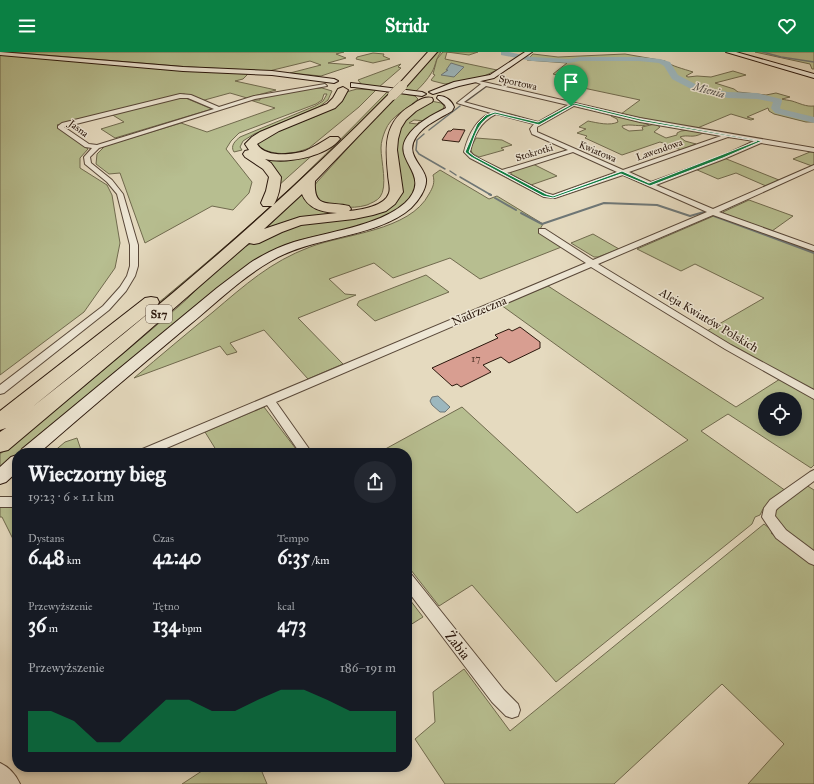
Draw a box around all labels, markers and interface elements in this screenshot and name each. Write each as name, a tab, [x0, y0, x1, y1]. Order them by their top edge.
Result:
icon: menu	[16, 15, 38, 37]
text: Stridr	[385, 15, 429, 37]
icon: heart	[776, 15, 798, 37]
pin	[554, 65, 588, 106]
icon: arrive	[560, 71, 582, 93]
street label: Sportowa	[497, 73, 539, 93]
water label: Mienia	[691, 80, 726, 101]
street label: Jasna	[65, 117, 91, 141]
street label: Lawendowa	[634, 136, 685, 164]
street label: Kwiatowa	[577, 139, 619, 165]
street label: Stokrotki	[514, 141, 555, 164]
street label: Aleja Kwiatów Polskich	[656, 284, 761, 355]
street label: Nadrzeczna	[449, 293, 509, 329]
road number: S17	[146, 305, 172, 323]
house number: 17	[471, 353, 481, 365]
map controls	[758, 392, 802, 436]
button: locate	[758, 392, 802, 436]
text: Wieczorny bieg	[28, 460, 165, 487]
button: share	[354, 461, 396, 503]
text: 19:23 · 6 × 1.1 km	[28, 489, 114, 505]
text: Dystans	[28, 532, 64, 545]
text: Czas	[153, 532, 174, 545]
text: Tempo	[277, 532, 309, 545]
text: 6.48	[28, 545, 64, 569]
text: 42:40	[153, 545, 201, 569]
text: 6:35	[277, 545, 310, 569]
text: km	[64, 554, 81, 567]
text: /km	[310, 554, 330, 567]
text: Przewyższenie	[28, 600, 93, 613]
text: Tętno	[153, 600, 179, 613]
text: kcal	[277, 600, 295, 613]
text: 36	[28, 613, 46, 637]
text: 134	[153, 613, 180, 637]
text: 473	[277, 613, 306, 637]
text: m	[46, 622, 58, 635]
text: bpm	[180, 622, 202, 635]
street label: Żabia	[441, 627, 475, 663]
text: Przewyższenie	[28, 660, 104, 676]
text: 186–191 m	[340, 660, 396, 676]

